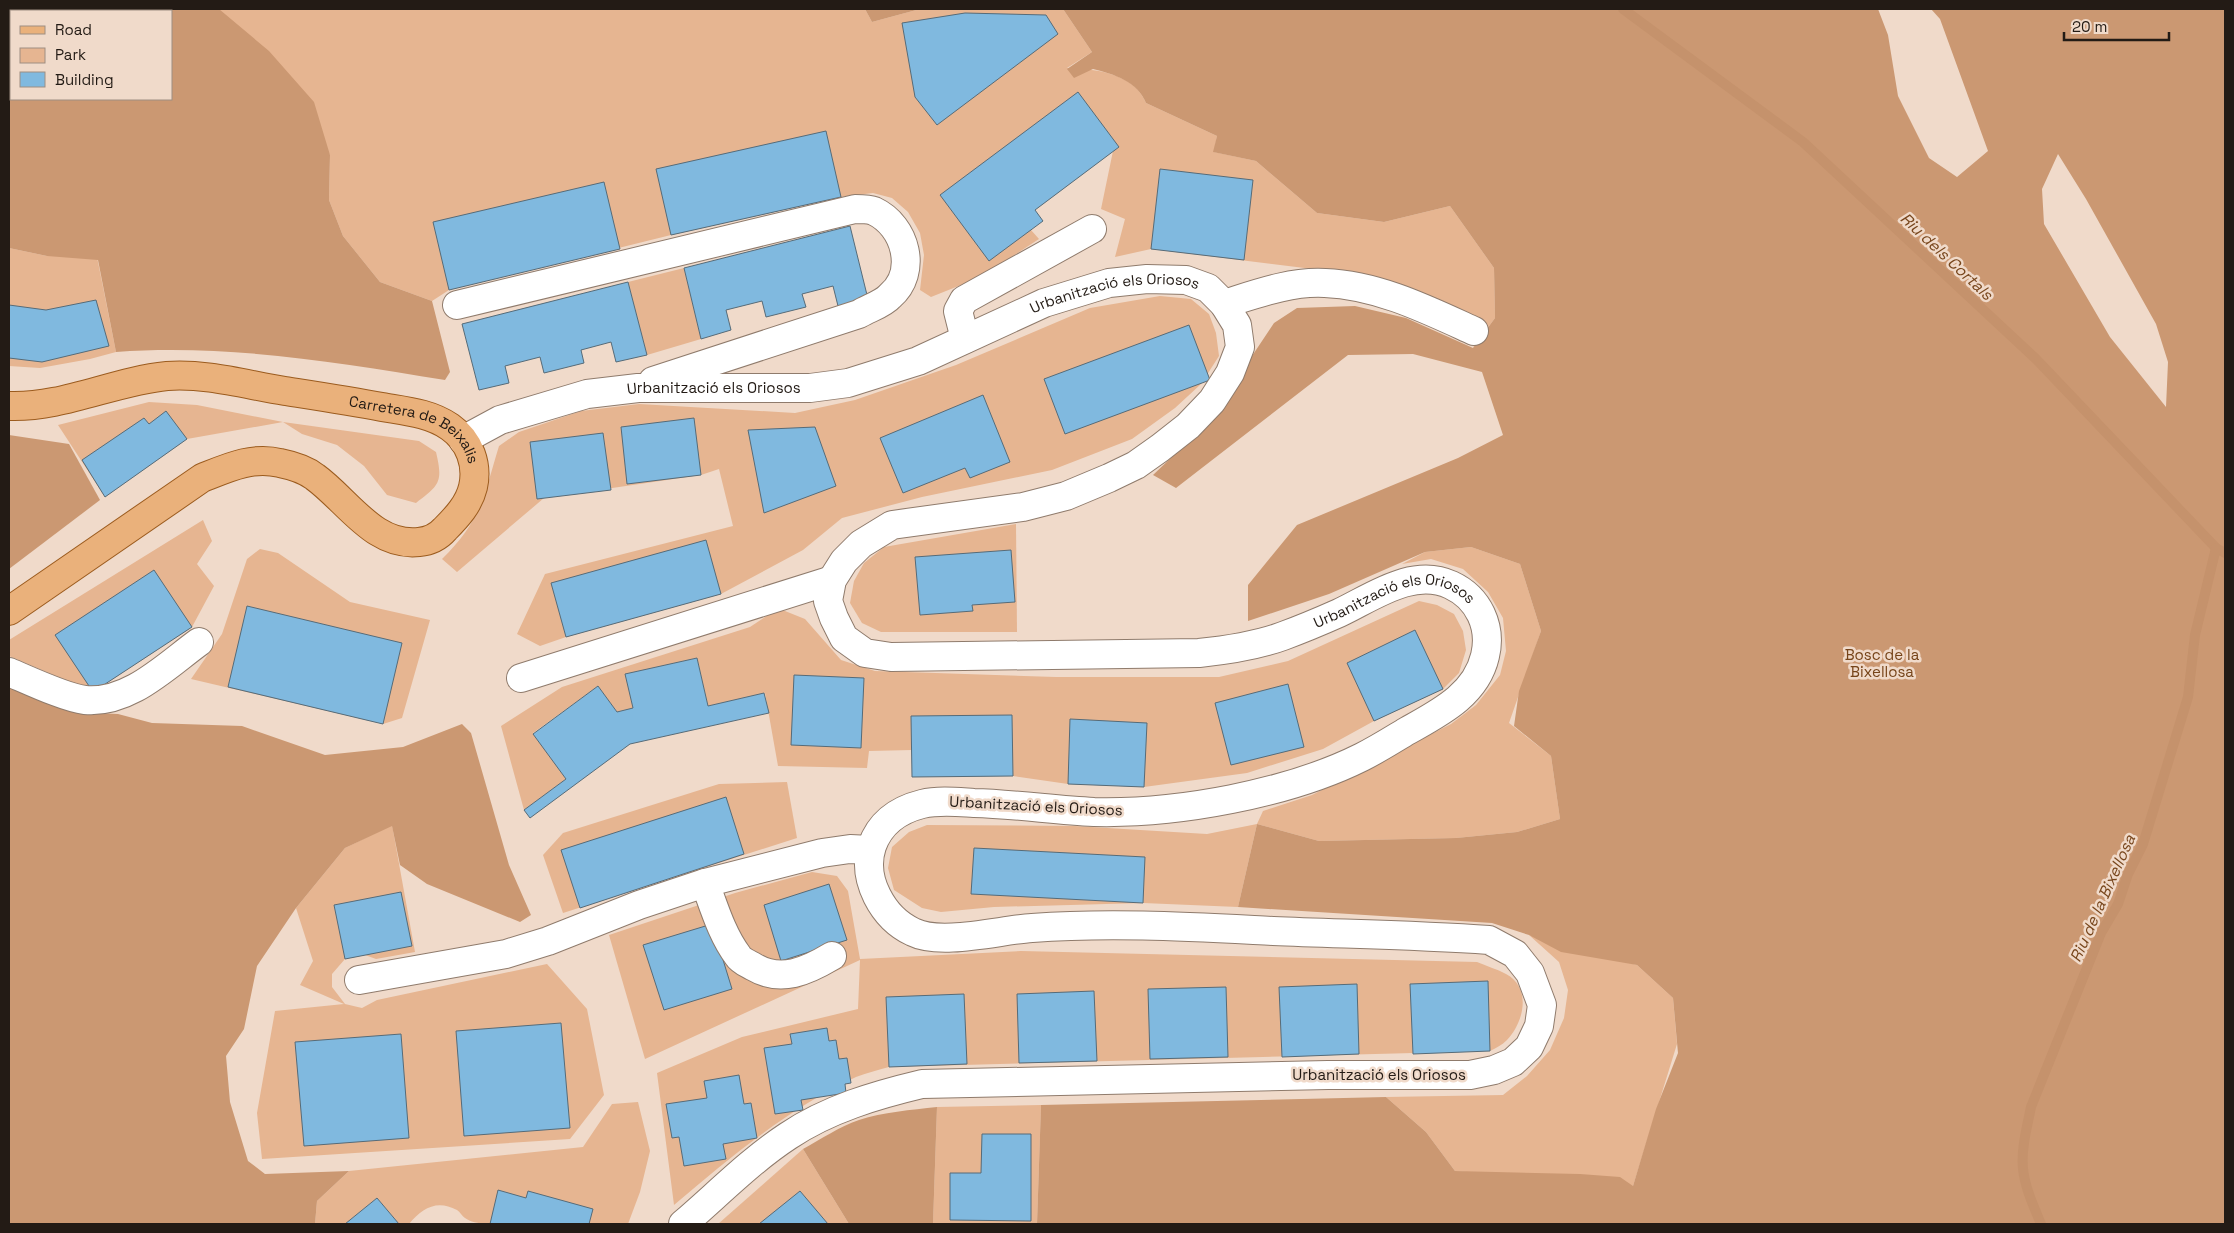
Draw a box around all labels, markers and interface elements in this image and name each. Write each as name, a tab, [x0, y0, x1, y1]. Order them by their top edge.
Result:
legend	[10, 10, 172, 100]
scale bar	[2064, 10, 2169, 42]
text: 20 m	[2072, 17, 2107, 36]
text: Road	[55, 20, 92, 39]
text: Park	[55, 45, 86, 64]
text: Building	[55, 70, 114, 89]
water label: Riu dels Cortals	[1896, 208, 1998, 305]
street label: Urbanització els Oriosos	[1027, 269, 1203, 317]
street label: Urbanització els Oriosos	[626, 378, 801, 398]
street label: Carretera de Beixalis	[348, 391, 483, 465]
street label: Urbanització els Oriosos	[1310, 569, 1480, 632]
park label: Bosc de la Bixellosa	[1845, 645, 1920, 681]
street label: Urbanització els Oriosos	[949, 791, 1123, 820]
water label: Riu de la Bixellosa	[2065, 831, 2140, 965]
street label: Urbanització els Oriosos	[1292, 1065, 1466, 1084]

